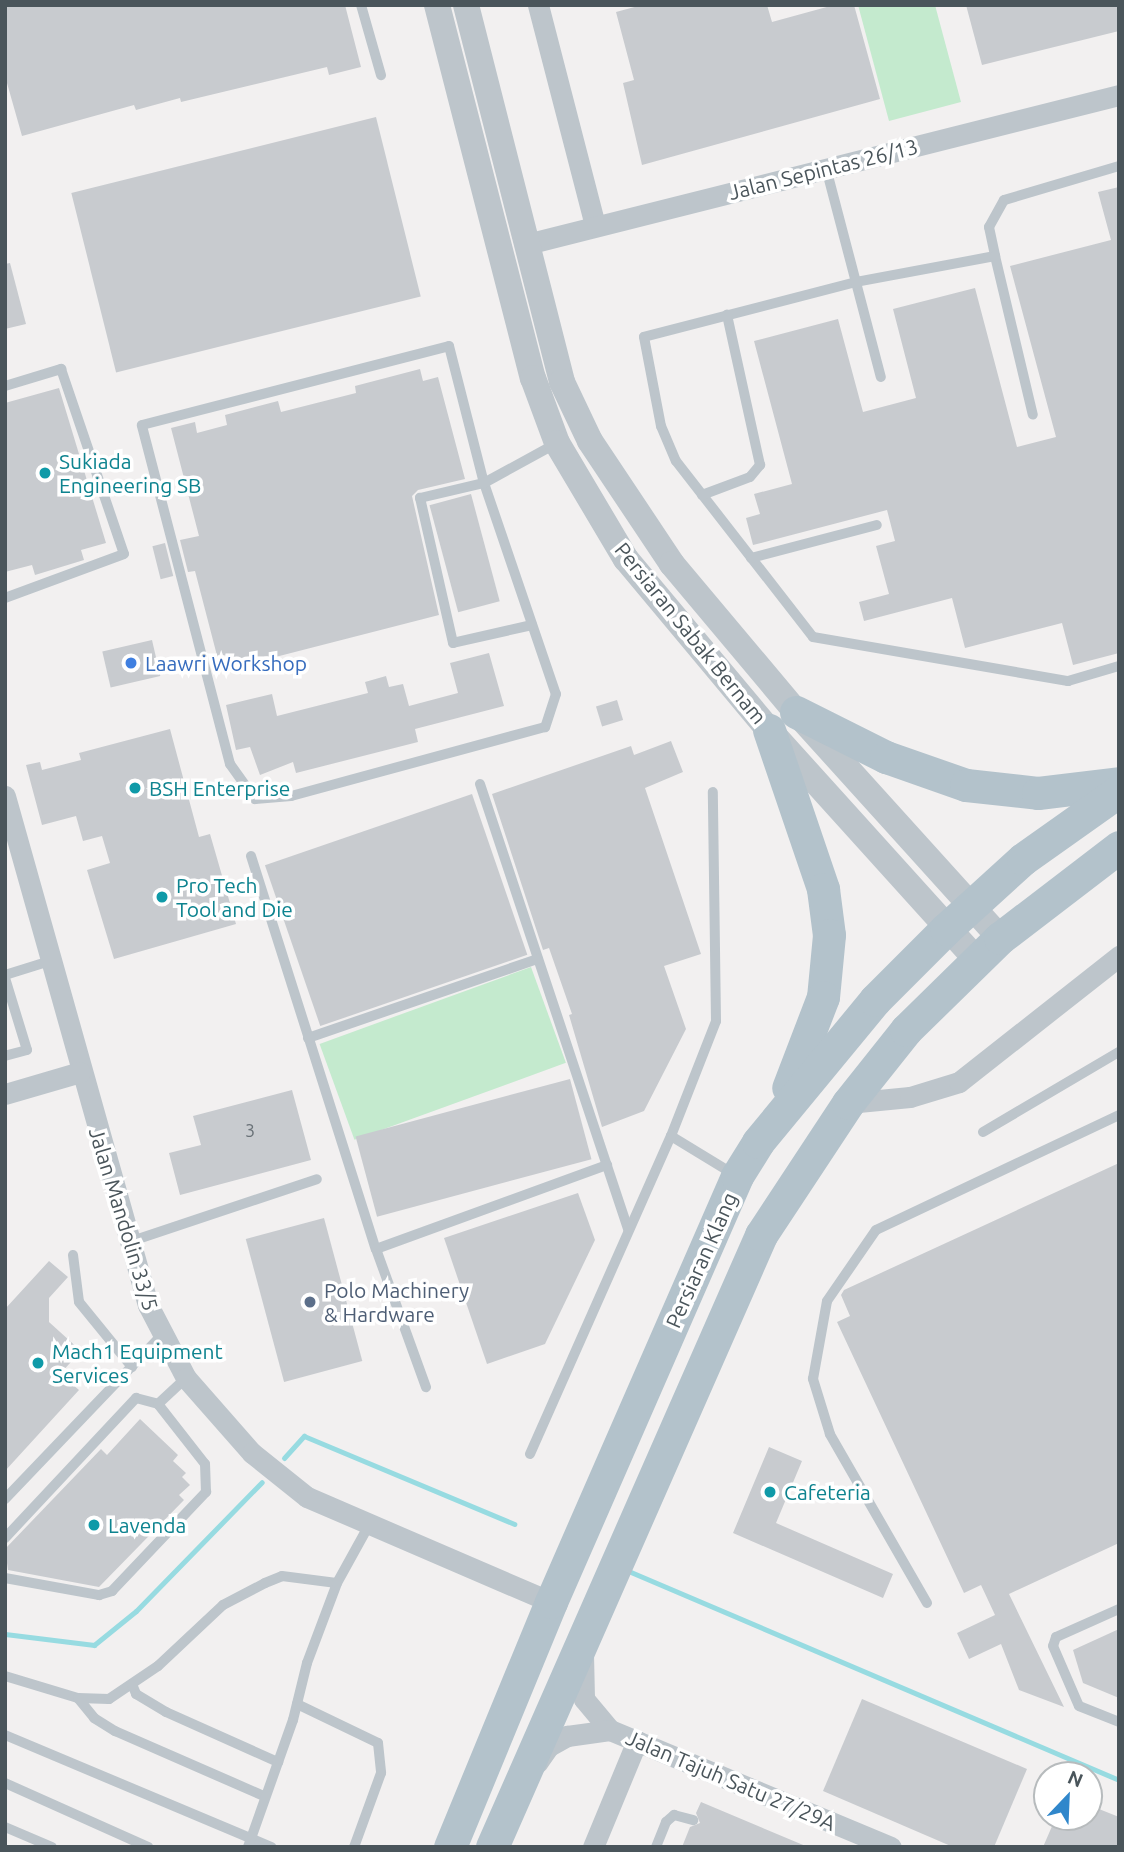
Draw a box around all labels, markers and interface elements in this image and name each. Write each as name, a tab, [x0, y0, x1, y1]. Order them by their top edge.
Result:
street label: Jalan Sepintas 26/13	[726, 133, 920, 205]
place label: Sukiada Engineering SB	[59, 448, 201, 498]
marker: Sukiada Engineering SB	[37, 465, 53, 481]
street label: Persiaran Sabak Bernam	[610, 537, 772, 729]
place label: Laawri Workshop	[145, 650, 307, 676]
marker: Laawri Workshop	[123, 655, 139, 671]
place label: BSH Enterprise	[149, 775, 290, 801]
marker: BSH Enterprise	[127, 780, 143, 796]
place label: Pro Tech Tool and Die	[176, 872, 293, 922]
marker: Pro Tech Tool and Die	[154, 889, 170, 905]
house number: 3	[245, 1119, 255, 1141]
street label: Jalan Mandolin 33/5	[84, 1124, 164, 1314]
street label: Persiaran Klang	[660, 1188, 742, 1332]
place label: Polo Machinery & Hardware	[324, 1277, 469, 1327]
marker: Polo Machinery & Hardware	[302, 1294, 318, 1310]
place label: Mach1 Equipment Services	[52, 1338, 223, 1388]
marker: Mach1 Equipment Services	[30, 1355, 46, 1371]
place label: Cafeteria	[784, 1479, 871, 1505]
marker: Cafeteria	[762, 1484, 778, 1500]
place label: Lavenda	[108, 1512, 186, 1538]
marker: Lavenda	[86, 1517, 102, 1533]
street label: Jalan Tajuh Satu 27/29A	[622, 1724, 840, 1836]
north arrow	[1033, 1761, 1103, 1831]
text: N	[1065, 1766, 1086, 1791]

